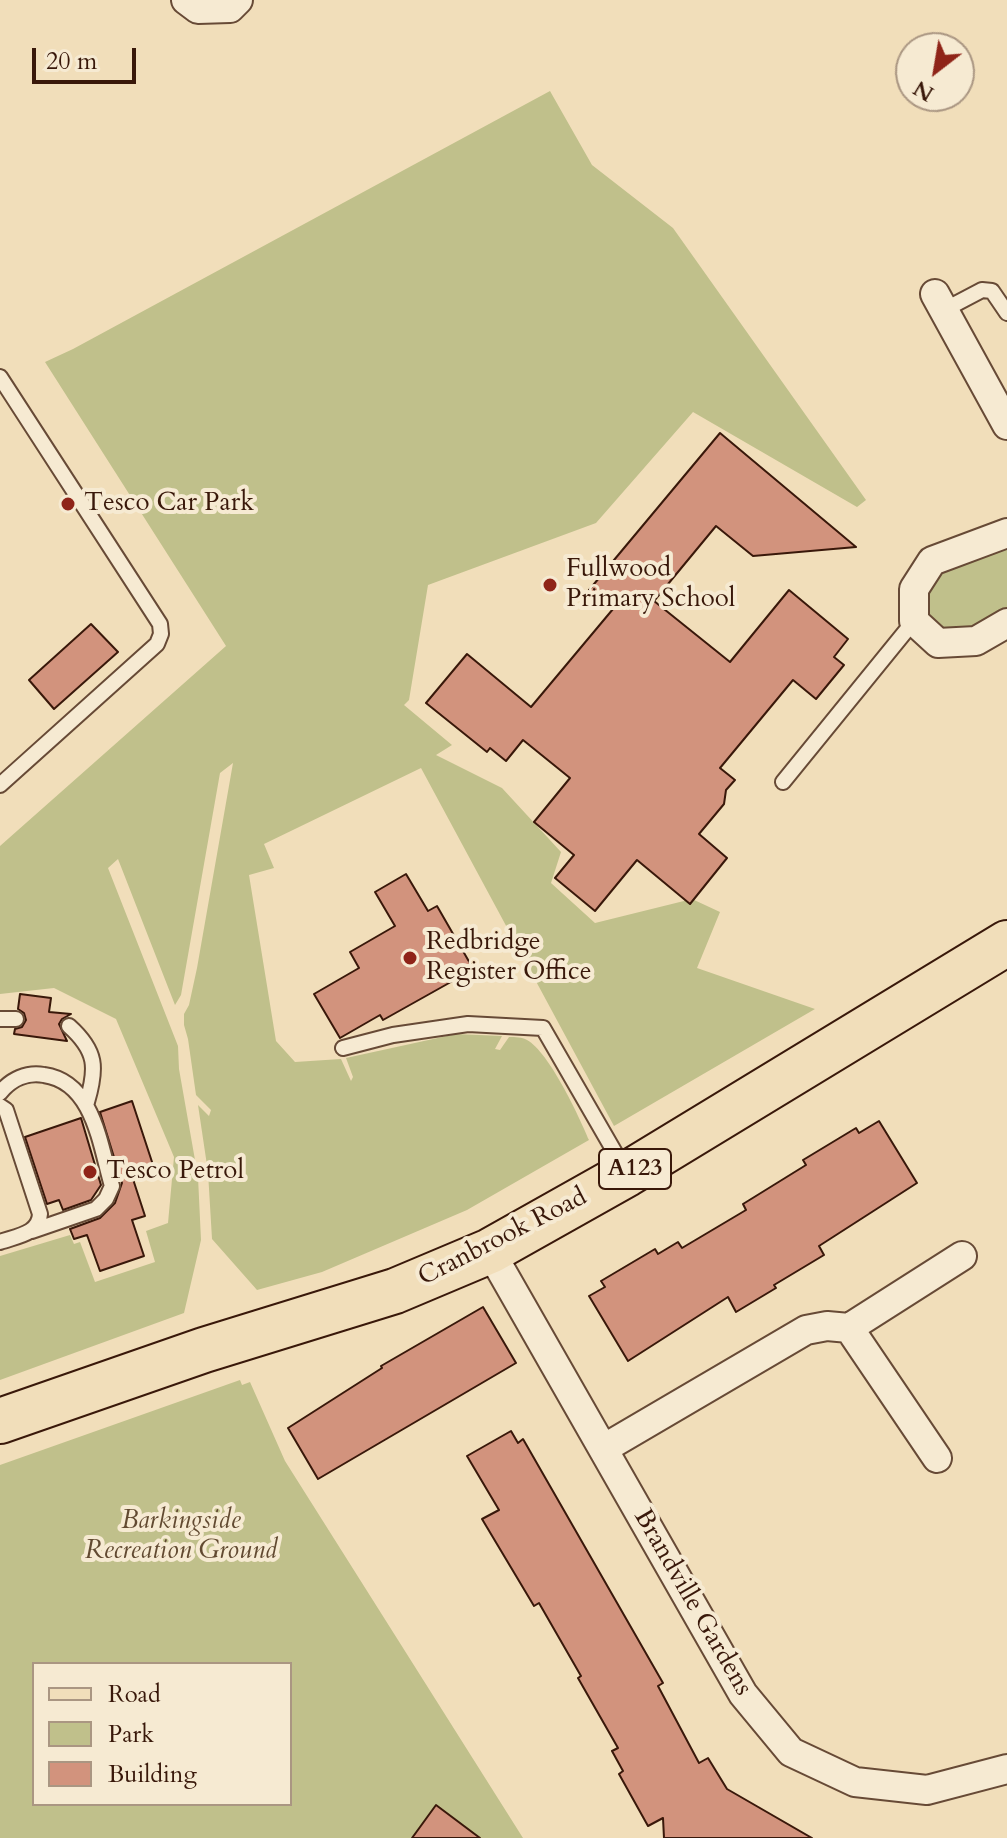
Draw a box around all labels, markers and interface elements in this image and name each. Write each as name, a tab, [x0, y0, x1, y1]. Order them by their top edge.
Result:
scale bar	[36, 32, 140, 82]
north arrow	[895, 32, 975, 112]
text: 20 m	[46, 45, 97, 78]
text: N	[908, 73, 940, 109]
place label: Tesco Car Park	[84, 488, 254, 520]
marker: Tesco Car Park	[59, 495, 77, 513]
place label: Fullwood Primary School	[566, 554, 735, 616]
marker: Fullwood Primary School	[541, 576, 559, 594]
place label: Redbridge Register Office	[426, 927, 591, 988]
marker: Redbridge Register Office	[401, 949, 419, 967]
road number: A123	[599, 1149, 671, 1189]
place label: Tesco Petrol	[106, 1156, 244, 1188]
marker: Tesco Petrol	[81, 1163, 99, 1181]
street label: Cranbrook Road	[414, 1182, 592, 1294]
street label: Brandville Gardens	[626, 1504, 758, 1702]
park label: Barkingside Recreation Ground	[85, 1506, 277, 1568]
legend	[32, 1662, 292, 1806]
text: Road	[108, 1678, 161, 1711]
text: Park	[108, 1718, 154, 1751]
text: Building	[108, 1758, 197, 1791]

